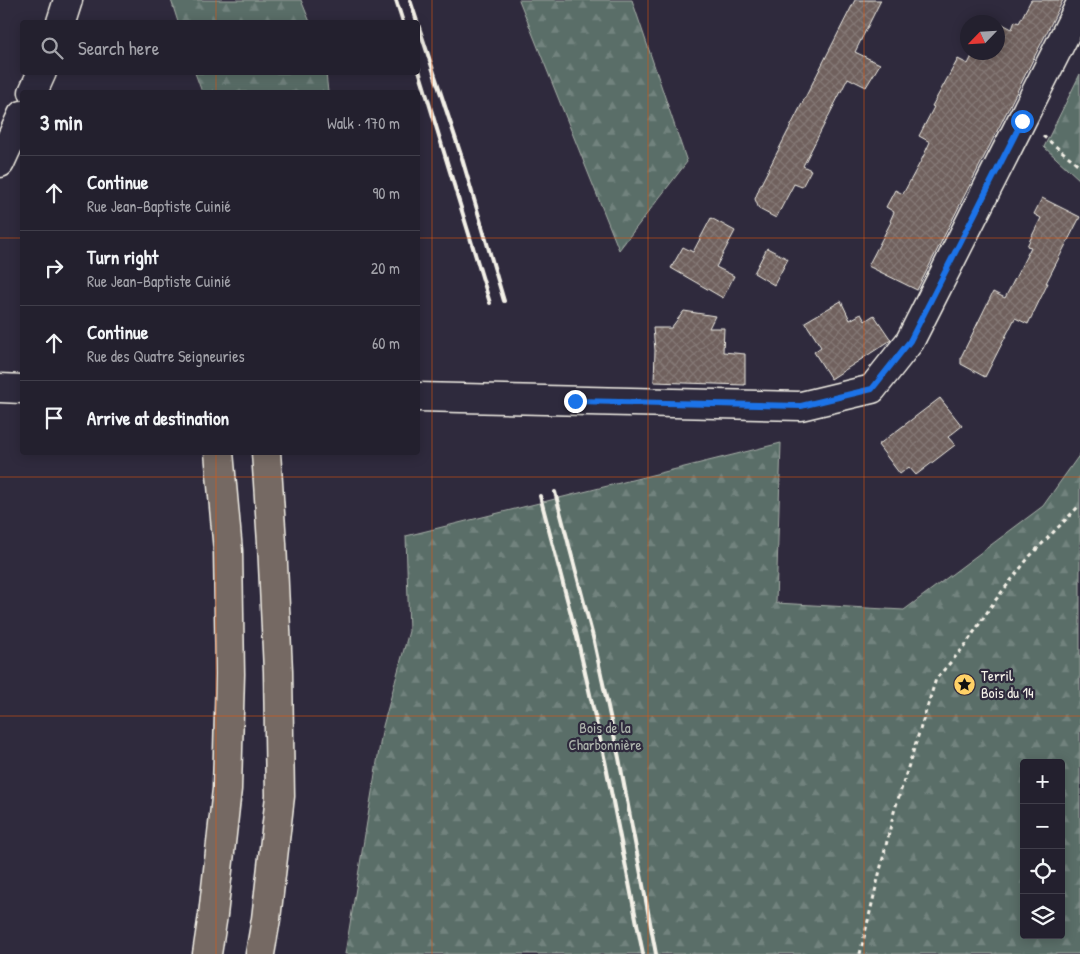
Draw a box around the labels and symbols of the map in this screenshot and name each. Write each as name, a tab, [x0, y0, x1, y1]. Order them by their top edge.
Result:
north arrow	[960, 15, 1005, 60]
route start	[1011, 110, 1034, 133]
route end	[564, 390, 587, 413]
place label: Terril Bois du 14	[981, 665, 1034, 703]
place icon: Terril Bois du 14	[953, 673, 977, 697]
park label: Bois de la Charbonnière	[568, 717, 642, 755]

